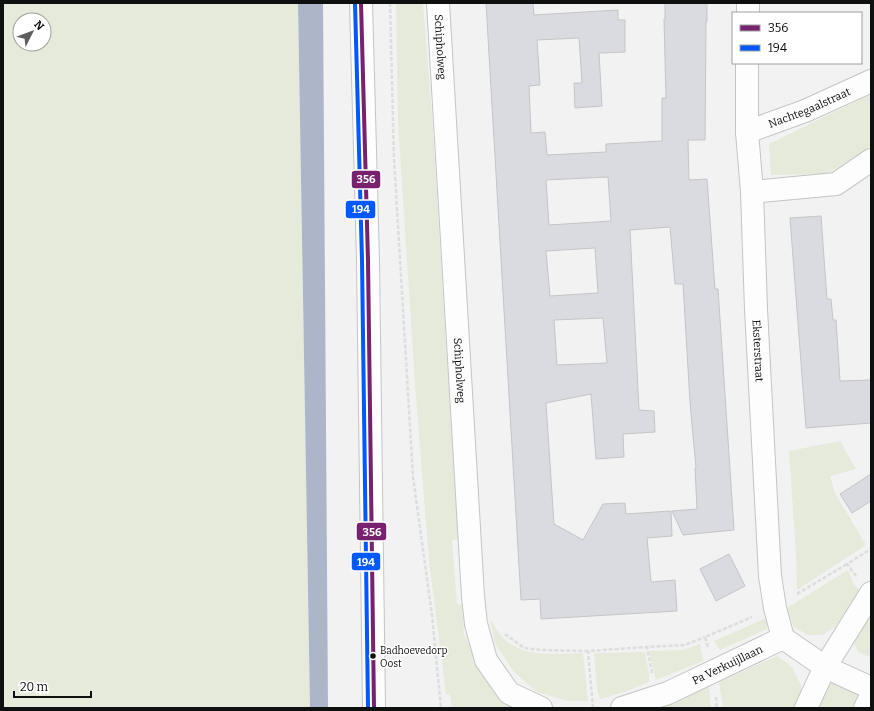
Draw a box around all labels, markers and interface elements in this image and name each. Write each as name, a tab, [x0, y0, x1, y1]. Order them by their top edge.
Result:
north arrow	[12, 12, 52, 52]
legend	[732, 12, 862, 64]
street label: Schipholweg	[432, 14, 449, 80]
text: N	[31, 18, 47, 34]
text: 356	[768, 21, 788, 35]
text: 194	[768, 41, 787, 55]
street label: Nachtegaalstraat	[767, 85, 853, 131]
line badge: 356	[351, 170, 381, 189]
text: 356	[357, 173, 376, 186]
line badge: 194	[345, 200, 376, 219]
text: 194	[352, 203, 370, 216]
street label: Eksterstraat	[750, 319, 766, 382]
street label: Schipholweg	[451, 337, 468, 403]
line badge: 356	[356, 522, 387, 541]
text: 356	[363, 526, 382, 539]
line badge: 194	[351, 552, 381, 571]
text: 194	[357, 556, 375, 569]
street label: Pa Verkuijllaan	[690, 643, 765, 688]
place label: Badhoevedorp Oost	[380, 645, 447, 670]
marker: Badhoevedorp Oost	[368, 651, 378, 661]
scale bar	[14, 673, 91, 699]
text: 20 m	[20, 680, 49, 694]

